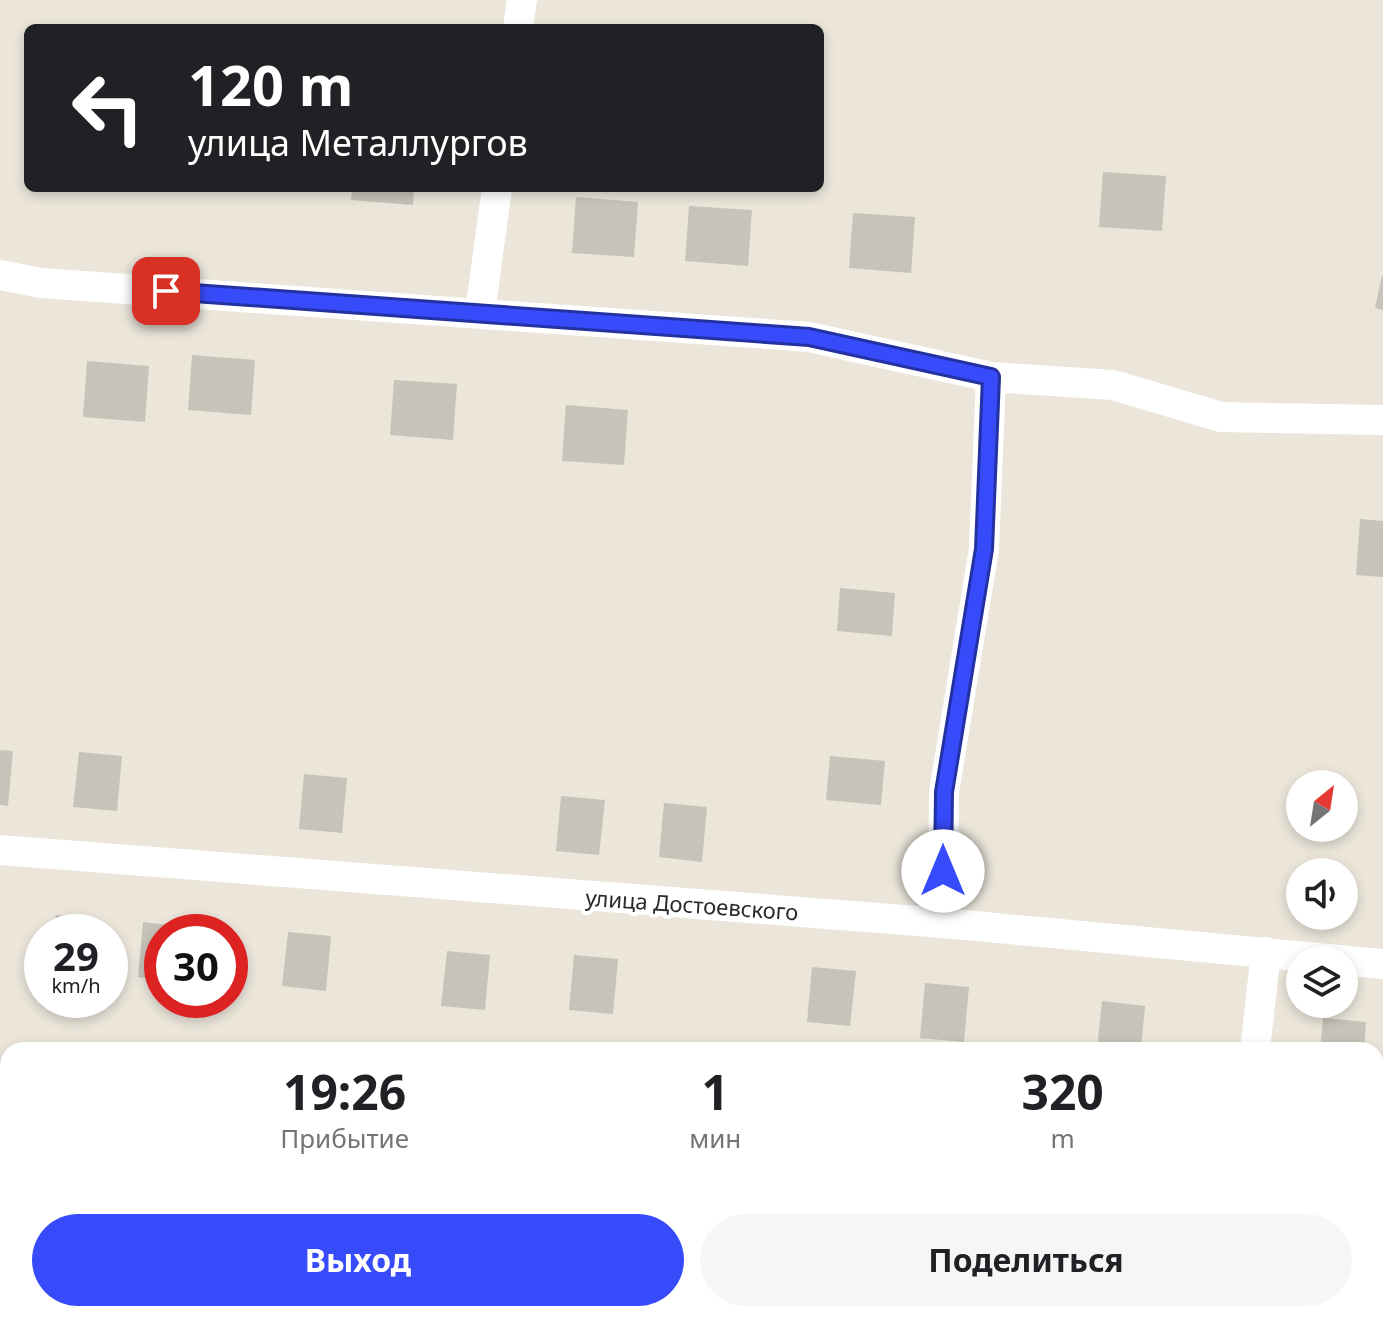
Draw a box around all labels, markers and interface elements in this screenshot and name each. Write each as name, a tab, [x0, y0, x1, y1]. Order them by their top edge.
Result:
text: 120 m	[188, 46, 353, 122]
icon: left	[56, 56, 160, 160]
text: улица Металлургов	[188, 118, 528, 167]
pin	[132, 257, 200, 325]
icon: arrive	[144, 269, 188, 313]
north arrow	[1286, 770, 1358, 842]
map controls	[1286, 770, 1358, 1018]
position arrow	[901, 829, 985, 913]
button: sound	[1286, 858, 1358, 930]
street label: улица Достоевского	[585, 882, 799, 926]
speed limit sign: 30	[144, 914, 248, 1018]
text: 29	[53, 928, 99, 983]
button: layers	[1286, 946, 1358, 1018]
text: km/h	[51, 972, 101, 999]
text: 19:26	[283, 1059, 406, 1124]
text: 1	[701, 1059, 729, 1124]
text: 320	[1021, 1059, 1104, 1124]
text: Прибытие	[280, 1120, 409, 1156]
text: мин	[689, 1120, 741, 1156]
text: m	[1050, 1120, 1075, 1156]
button: Выход	[32, 1214, 684, 1306]
button: Поделиться	[700, 1214, 1352, 1306]

